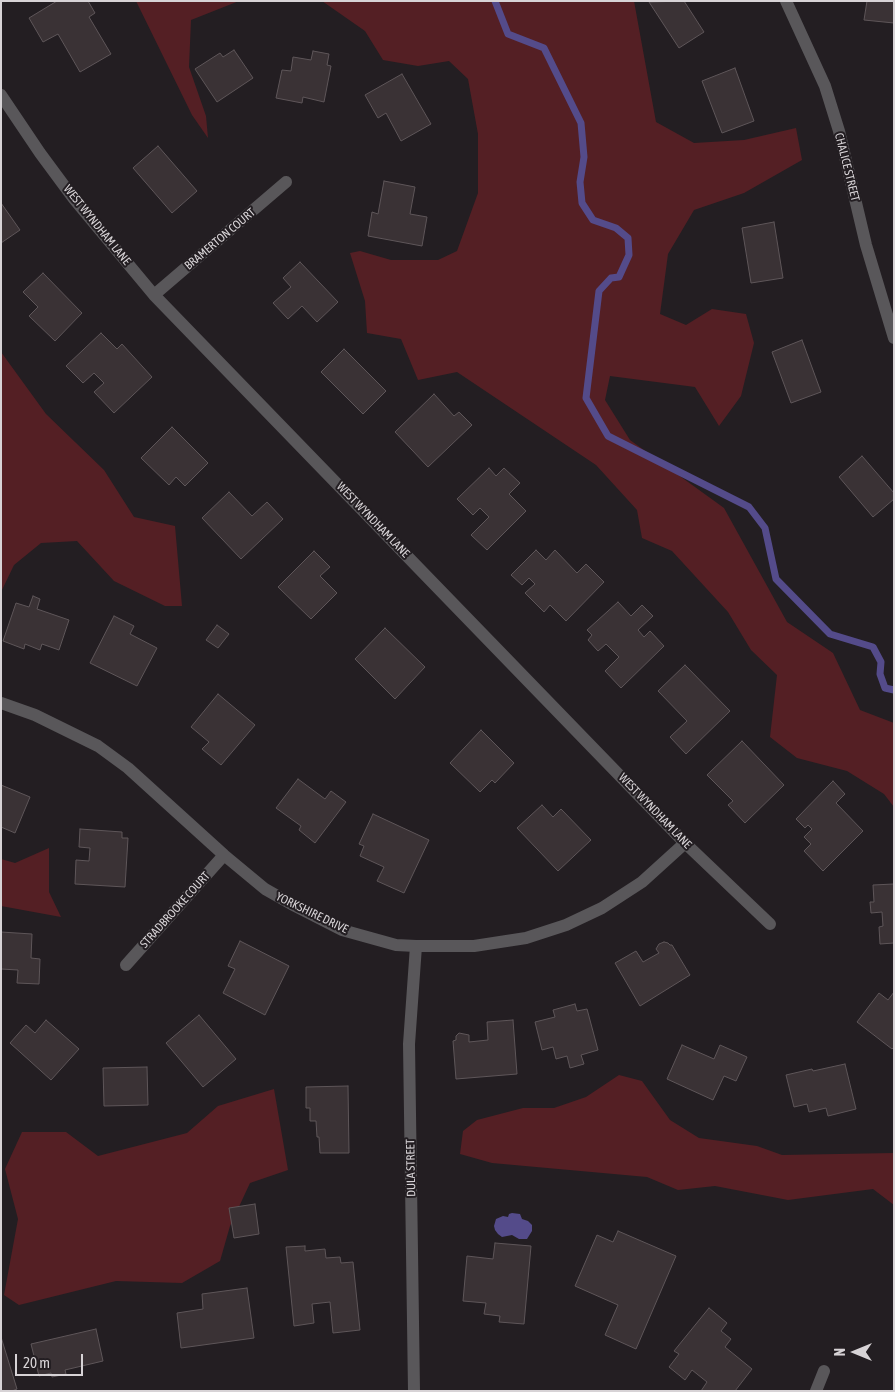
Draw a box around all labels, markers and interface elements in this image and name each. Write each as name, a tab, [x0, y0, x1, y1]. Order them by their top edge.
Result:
street label: CHALICE STREET	[832, 131, 862, 203]
street label: WEST WYNDHAM LANE	[60, 182, 134, 268]
street label: BRAMERTON COURT	[182, 205, 258, 273]
street label: WEST WYNDHAM LANE	[333, 479, 413, 561]
street label: WEST WYNDHAM LANE	[615, 770, 695, 852]
street label: STRADBROOKE COURT	[137, 869, 213, 951]
street label: YORKSHIRE DRIVE	[274, 889, 350, 937]
street label: DULA STREET	[403, 1139, 419, 1197]
north arrow	[830, 1327, 880, 1377]
scale bar	[18, 1344, 85, 1376]
text: N	[832, 1348, 848, 1356]
text: 20 m	[23, 1354, 50, 1371]

